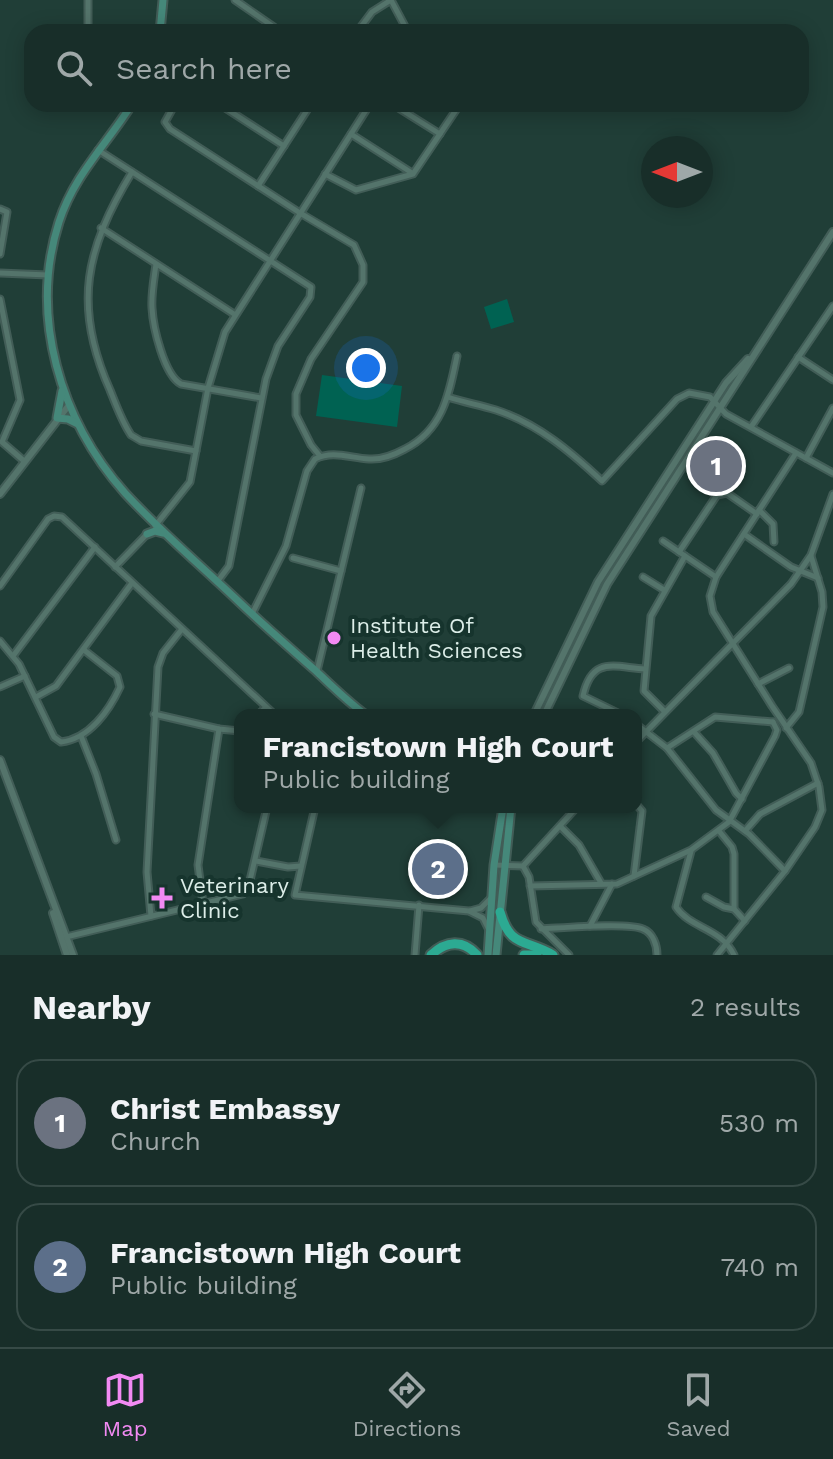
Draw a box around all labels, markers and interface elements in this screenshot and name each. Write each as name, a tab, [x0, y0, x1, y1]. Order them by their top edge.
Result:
search box	[24, 24, 809, 112]
icon: search	[52, 46, 96, 90]
text: Search here	[116, 51, 292, 86]
north arrow	[641, 136, 713, 208]
your location	[346, 348, 386, 388]
pin: 1	[690, 436, 742, 496]
place label: Institute Of Health Sciences	[350, 613, 523, 663]
marker: Institute Of Health Sciences	[325, 629, 343, 647]
popup	[234, 709, 642, 813]
text: Francistown High Court	[263, 729, 613, 764]
text: Public building	[263, 764, 449, 794]
pin: 2	[412, 839, 464, 899]
place label: Veterinary Clinic	[180, 873, 289, 923]
marker: Veterinary Clinic	[151, 887, 173, 909]
text: Nearby	[32, 987, 151, 1027]
text: 2 results	[690, 992, 801, 1022]
text: Christ Embassy	[110, 1091, 340, 1126]
text: 1	[54, 1108, 66, 1138]
text: 530 m	[719, 1108, 799, 1138]
text: Church	[110, 1126, 201, 1156]
text: Francistown High Court	[110, 1235, 461, 1270]
text: 2	[52, 1252, 68, 1282]
text: 740 m	[720, 1252, 799, 1282]
text: Public building	[110, 1270, 297, 1300]
tab: Map	[103, 1368, 147, 1441]
tab: Directions	[353, 1368, 461, 1441]
tab: Saved	[667, 1368, 730, 1441]

